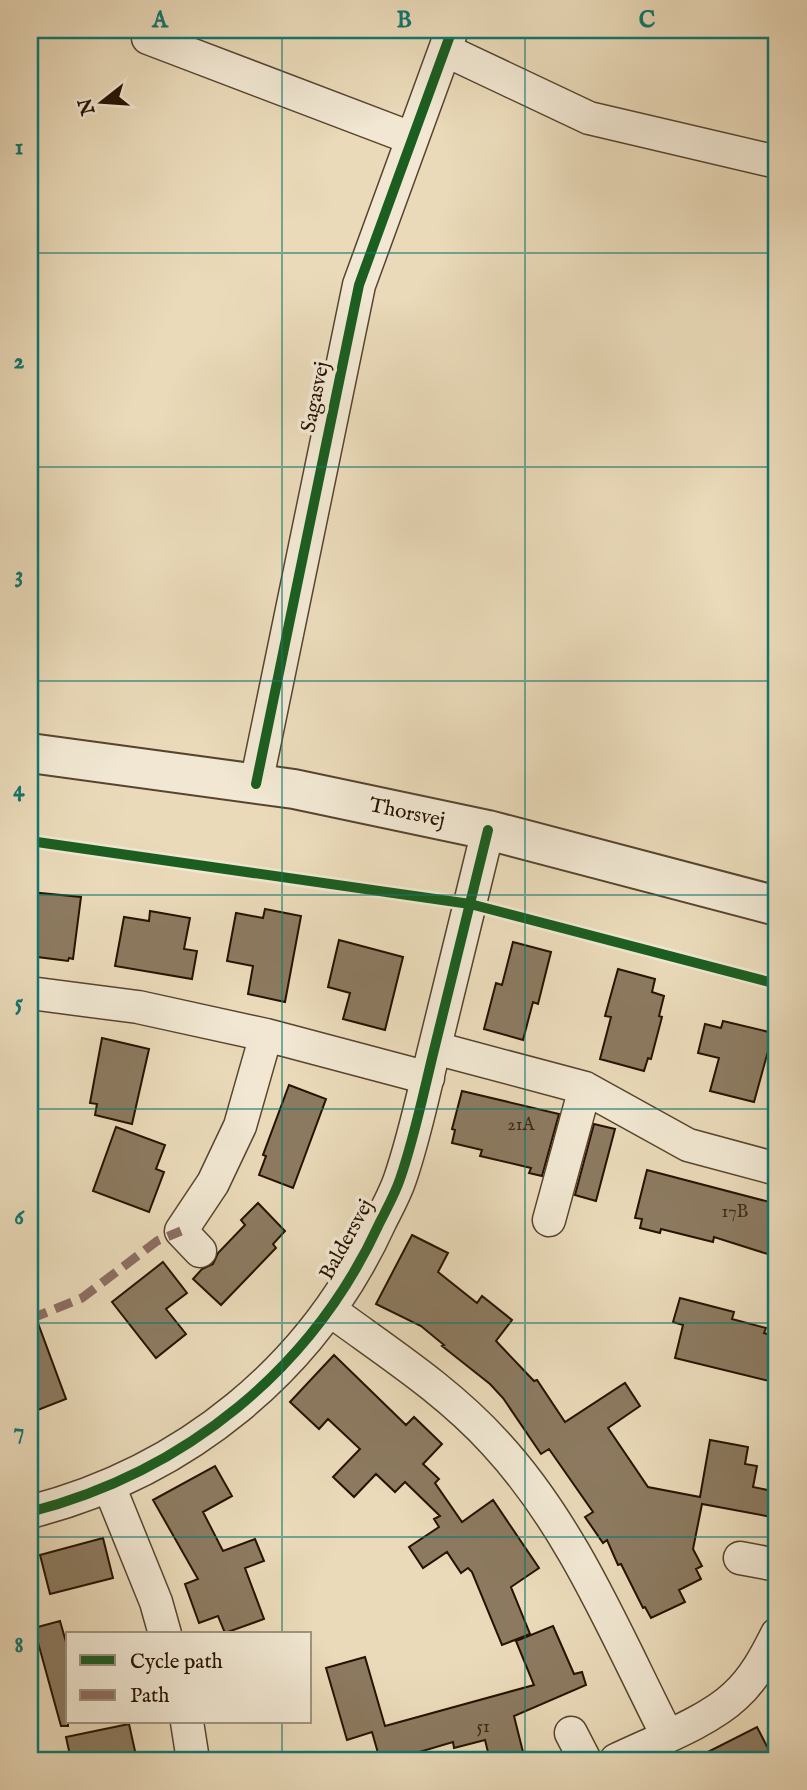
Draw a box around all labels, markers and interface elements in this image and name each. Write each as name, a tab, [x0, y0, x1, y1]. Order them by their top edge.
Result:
text: A	[151, 6, 169, 35]
text: B	[396, 6, 412, 35]
text: C	[639, 6, 656, 35]
north arrow	[66, 66, 136, 136]
text: N	[74, 94, 102, 119]
text: 1	[15, 133, 23, 162]
text: 2	[14, 347, 25, 376]
street label: Sagasvej	[295, 359, 337, 435]
text: 3	[15, 561, 23, 590]
text: 4	[13, 775, 25, 804]
street label: Thorsvej	[367, 792, 447, 834]
text: 5	[15, 989, 24, 1018]
house number: 21A	[507, 1114, 535, 1137]
street label: Baldersvej	[314, 1195, 380, 1285]
house number: 17B	[721, 1201, 749, 1224]
text: 6	[14, 1203, 25, 1232]
text: 7	[14, 1417, 24, 1446]
text: 8	[14, 1631, 24, 1660]
legend	[66, 1632, 312, 1724]
text: Cycle path	[130, 1649, 223, 1676]
text: Path	[130, 1683, 169, 1710]
house number: 51	[476, 1716, 490, 1739]

